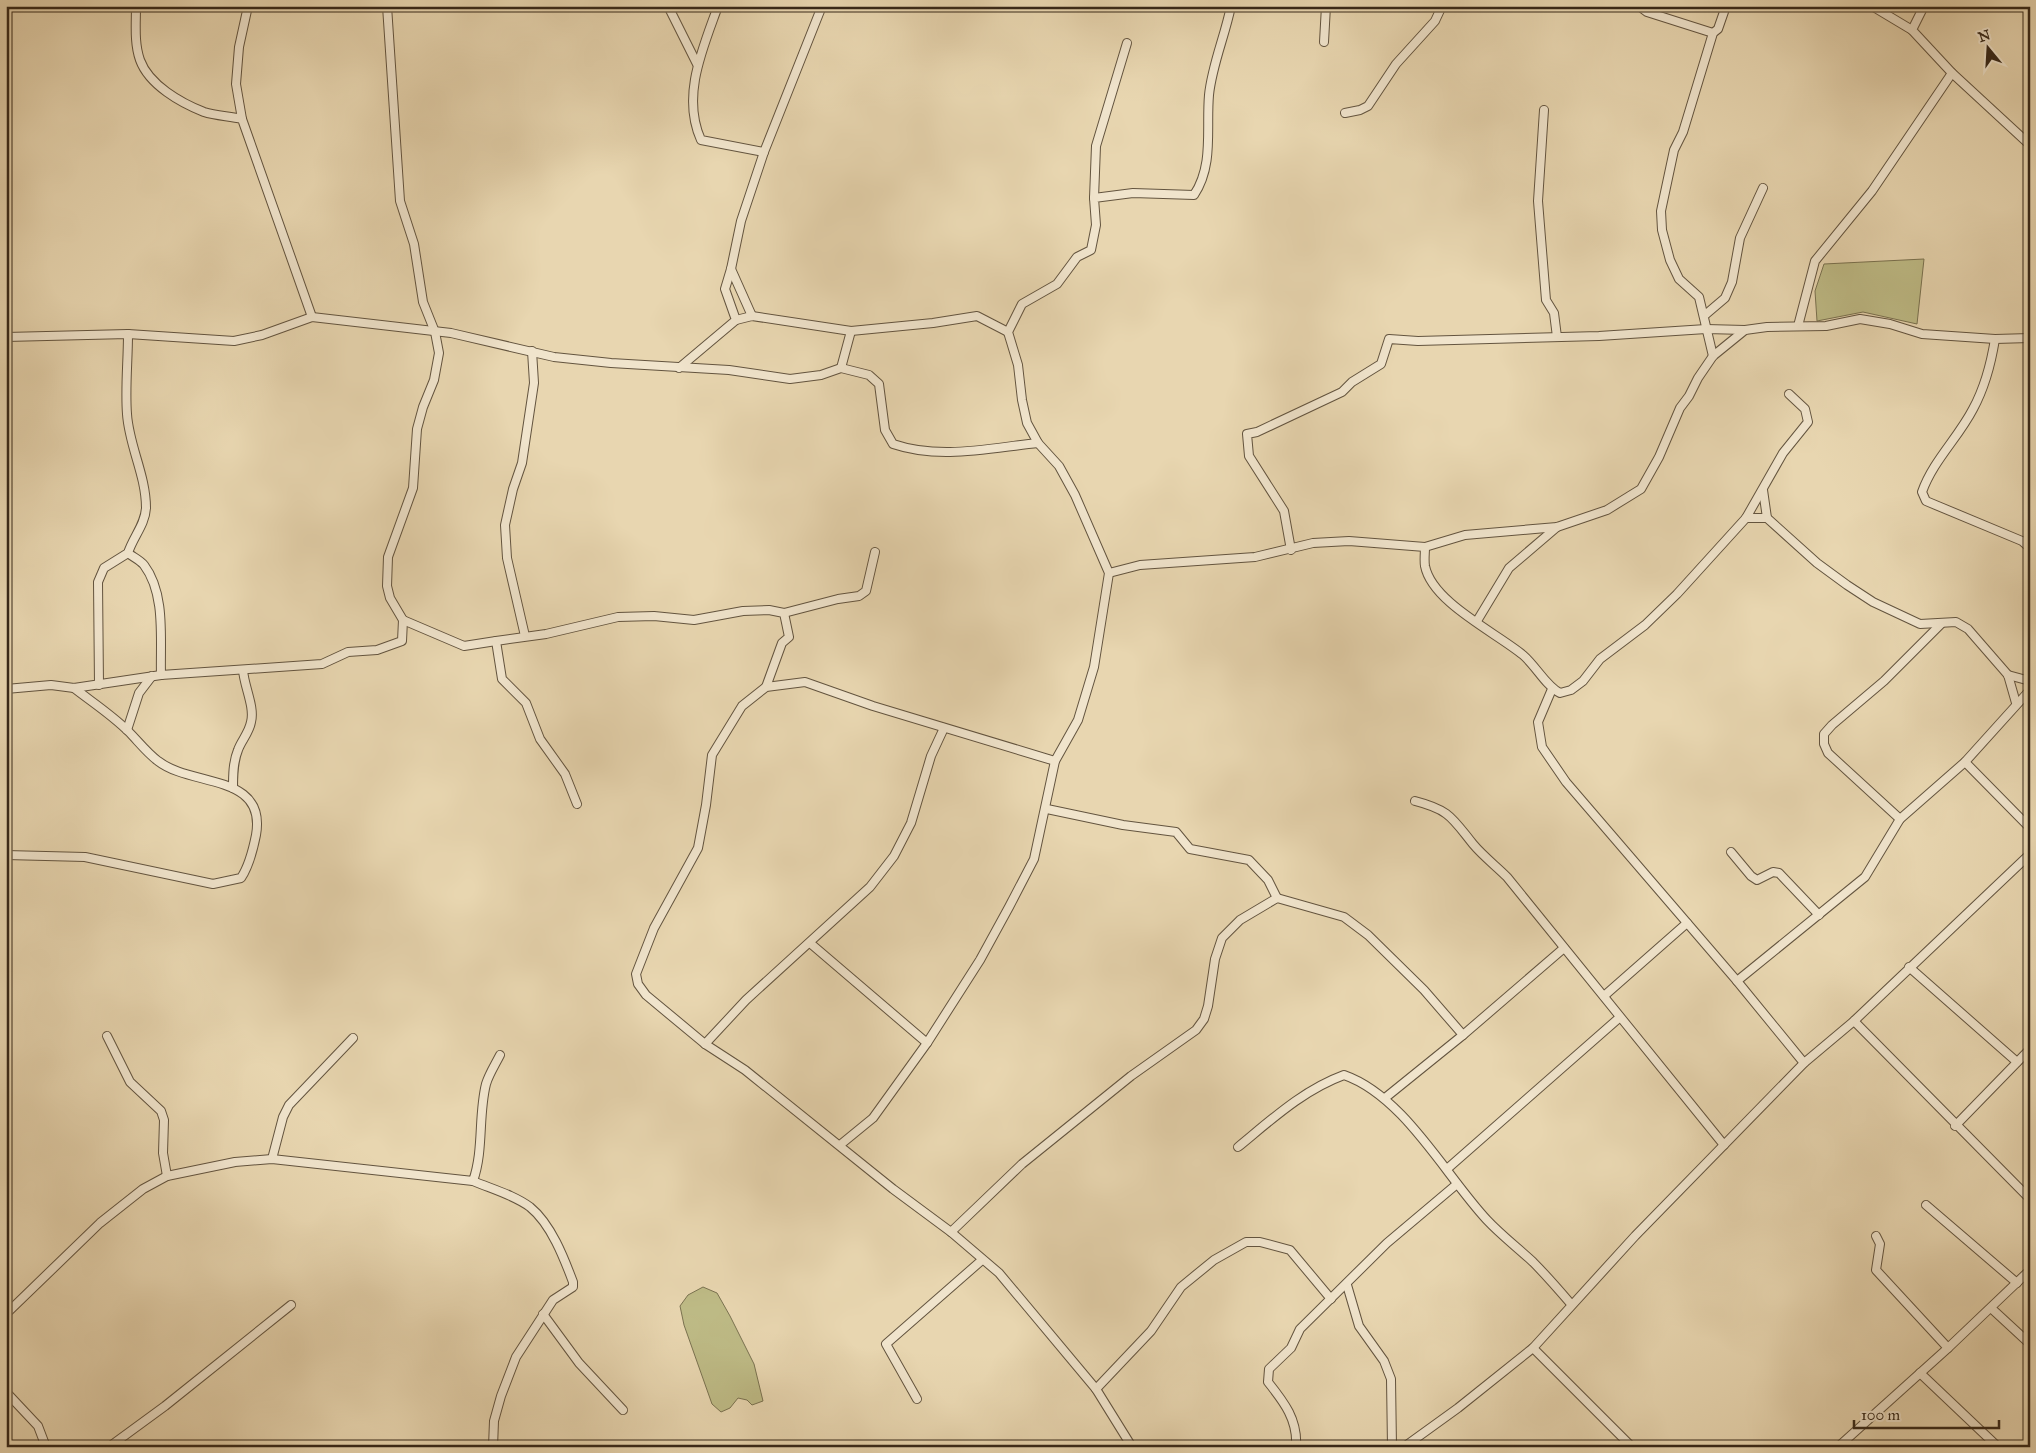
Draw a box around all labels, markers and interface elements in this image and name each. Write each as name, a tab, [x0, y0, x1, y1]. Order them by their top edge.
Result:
north arrow	[1964, 22, 2014, 72]
text: N	[1976, 26, 1993, 46]
scale bar	[1854, 1398, 1998, 1430]
text: 100 m	[1861, 1406, 1901, 1424]

